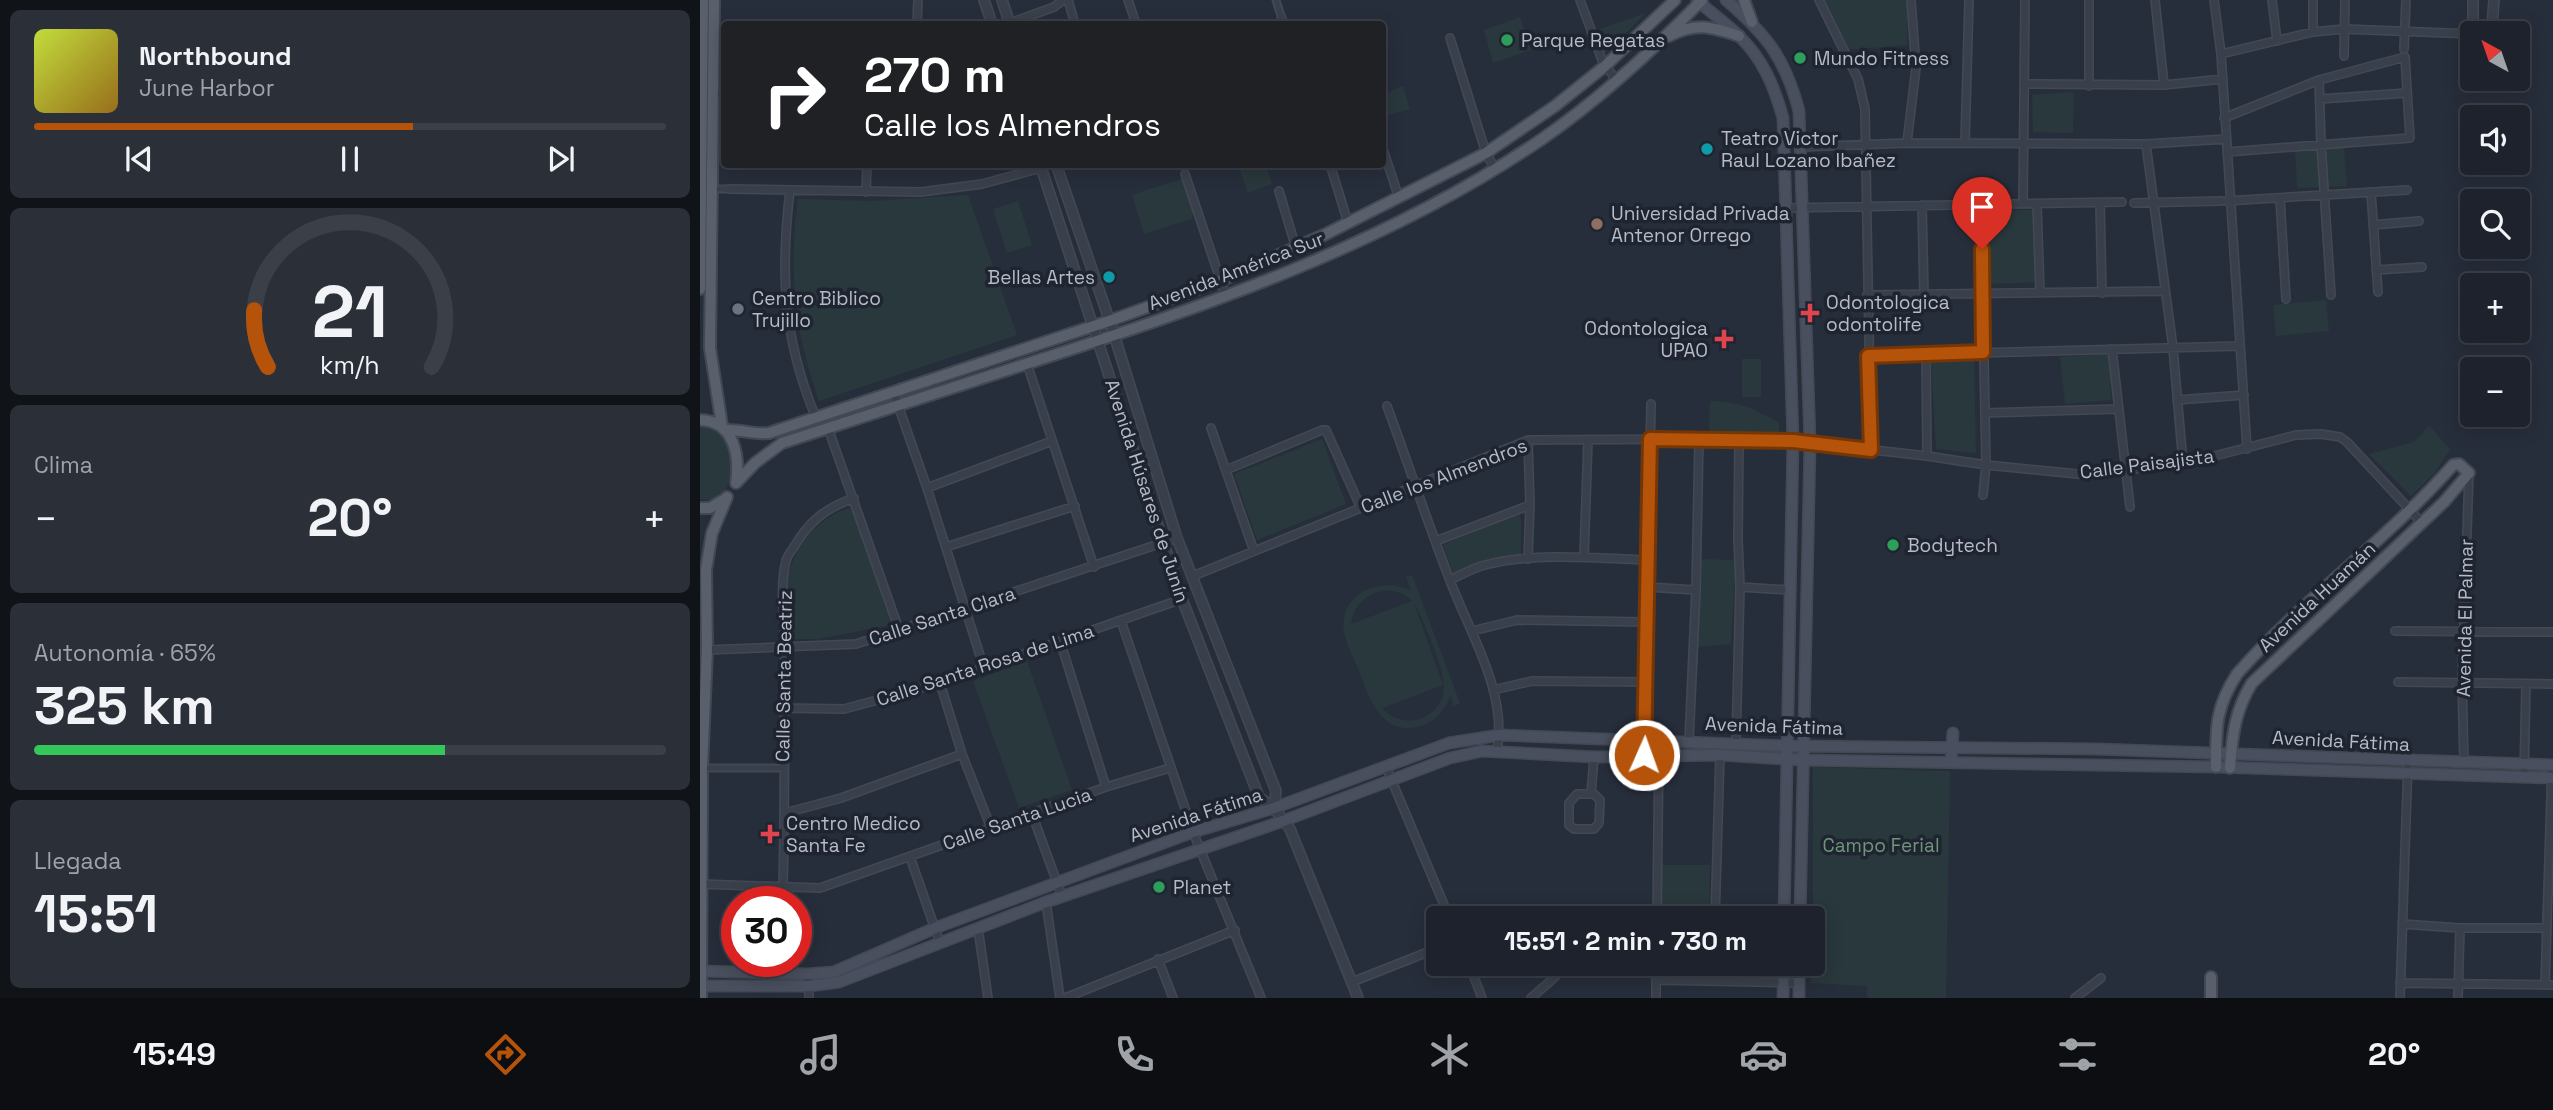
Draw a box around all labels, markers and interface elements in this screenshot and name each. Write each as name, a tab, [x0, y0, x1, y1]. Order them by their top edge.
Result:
north arrow	[2460, 21, 2530, 91]
map controls	[2460, 21, 2530, 427]
place label: Parque Regatas	[1521, 28, 1665, 53]
marker: Parque Regatas	[1499, 32, 1515, 48]
text: Northbound	[139, 39, 292, 73]
text: 270 m	[864, 44, 1006, 106]
place label: Mundo Fitness	[1814, 46, 1949, 71]
icon: right	[749, 49, 840, 140]
marker: Mundo Fitness	[1792, 50, 1808, 66]
text: June Harbor	[139, 73, 274, 103]
text: Calle los Almendros	[864, 105, 1161, 145]
button: sound	[2460, 105, 2530, 175]
place label: Teatro Victor Raul Lozano Ibañez	[1721, 126, 1896, 173]
icon: previous	[120, 140, 158, 178]
icon: pause	[331, 140, 369, 178]
icon: next	[542, 140, 580, 178]
marker: Teatro Victor Raul Lozano Ibañez	[1699, 141, 1715, 157]
pin	[1952, 177, 2012, 249]
icon: arrive	[1963, 188, 2001, 226]
button: search	[2460, 189, 2530, 259]
place label: Universidad Privada Antenor Orrego	[1611, 201, 1790, 248]
marker: Universidad Privada Antenor Orrego	[1589, 216, 1605, 232]
street label: Avenida América Sur	[1145, 226, 1327, 316]
place label: Bellas Artes	[988, 265, 1095, 290]
text: 21	[312, 266, 388, 359]
marker: Bellas Artes	[1101, 269, 1117, 285]
button: +	[2460, 273, 2530, 343]
place label: Centro Biblico Trujillo	[752, 286, 881, 333]
place label: Odontologica odontolife	[1826, 290, 1950, 337]
marker: Centro Biblico Trujillo	[730, 301, 746, 317]
marker: Odontologica odontolife	[1800, 303, 1820, 323]
place label: Odontologica UPAO	[1584, 316, 1708, 363]
marker: Odontologica UPAO	[1714, 329, 1734, 349]
text: km/h	[320, 349, 380, 381]
button: −	[2460, 357, 2530, 427]
street label: Avenida Húsares de Junín	[1099, 376, 1195, 606]
street label: Calle los Almendros	[1357, 433, 1531, 519]
street label: Calle Paisajista	[2078, 443, 2216, 485]
text: Clima	[34, 450, 93, 480]
text: 20°	[307, 485, 393, 551]
text: −	[34, 495, 58, 543]
text: +	[642, 495, 666, 543]
place label: Bodytech	[1907, 533, 1998, 558]
street label: Avenida Huamán	[2253, 536, 2381, 658]
marker: Bodytech	[1885, 537, 1901, 553]
street label: Avenida El Palmar	[2451, 539, 2479, 697]
street label: Calle Santa Clara	[866, 581, 1018, 651]
street label: Calle Santa Beatriz	[770, 590, 798, 762]
street label: Calle Santa Rosa de Lima	[873, 618, 1097, 712]
text: Autonomía · 65%	[34, 638, 216, 668]
text: 325 km	[34, 673, 215, 739]
street label: Avenida Fátima	[1705, 711, 1844, 741]
position arrow	[1607, 718, 1681, 792]
street label: Avenida Fátima	[2271, 725, 2411, 757]
street label: Calle Santa Lucia	[939, 782, 1095, 856]
street label: Avenida Fátima	[1126, 782, 1266, 848]
place label: Centro Medico Santa Fe	[786, 811, 921, 858]
marker: Centro Medico Santa Fe	[760, 824, 780, 844]
park label: Campo Ferial	[1822, 833, 1940, 858]
text: Llegada	[34, 846, 122, 876]
place label: Planet	[1173, 875, 1231, 900]
marker: Planet	[1151, 879, 1167, 895]
text: 15:51	[34, 881, 158, 947]
speed limit sign: 30	[721, 886, 812, 977]
text: 15:51 · 2 min · 730 m	[1504, 924, 1747, 958]
icon: directions	[481, 1030, 530, 1079]
icon: music	[796, 1030, 845, 1079]
icon: phone	[1110, 1030, 1159, 1079]
icon: climate	[1425, 1030, 1474, 1079]
icon: car	[1739, 1030, 1788, 1079]
icon: filters	[2053, 1030, 2102, 1079]
text: 15:49	[133, 1034, 216, 1074]
text: 20°	[2368, 1034, 2420, 1074]

